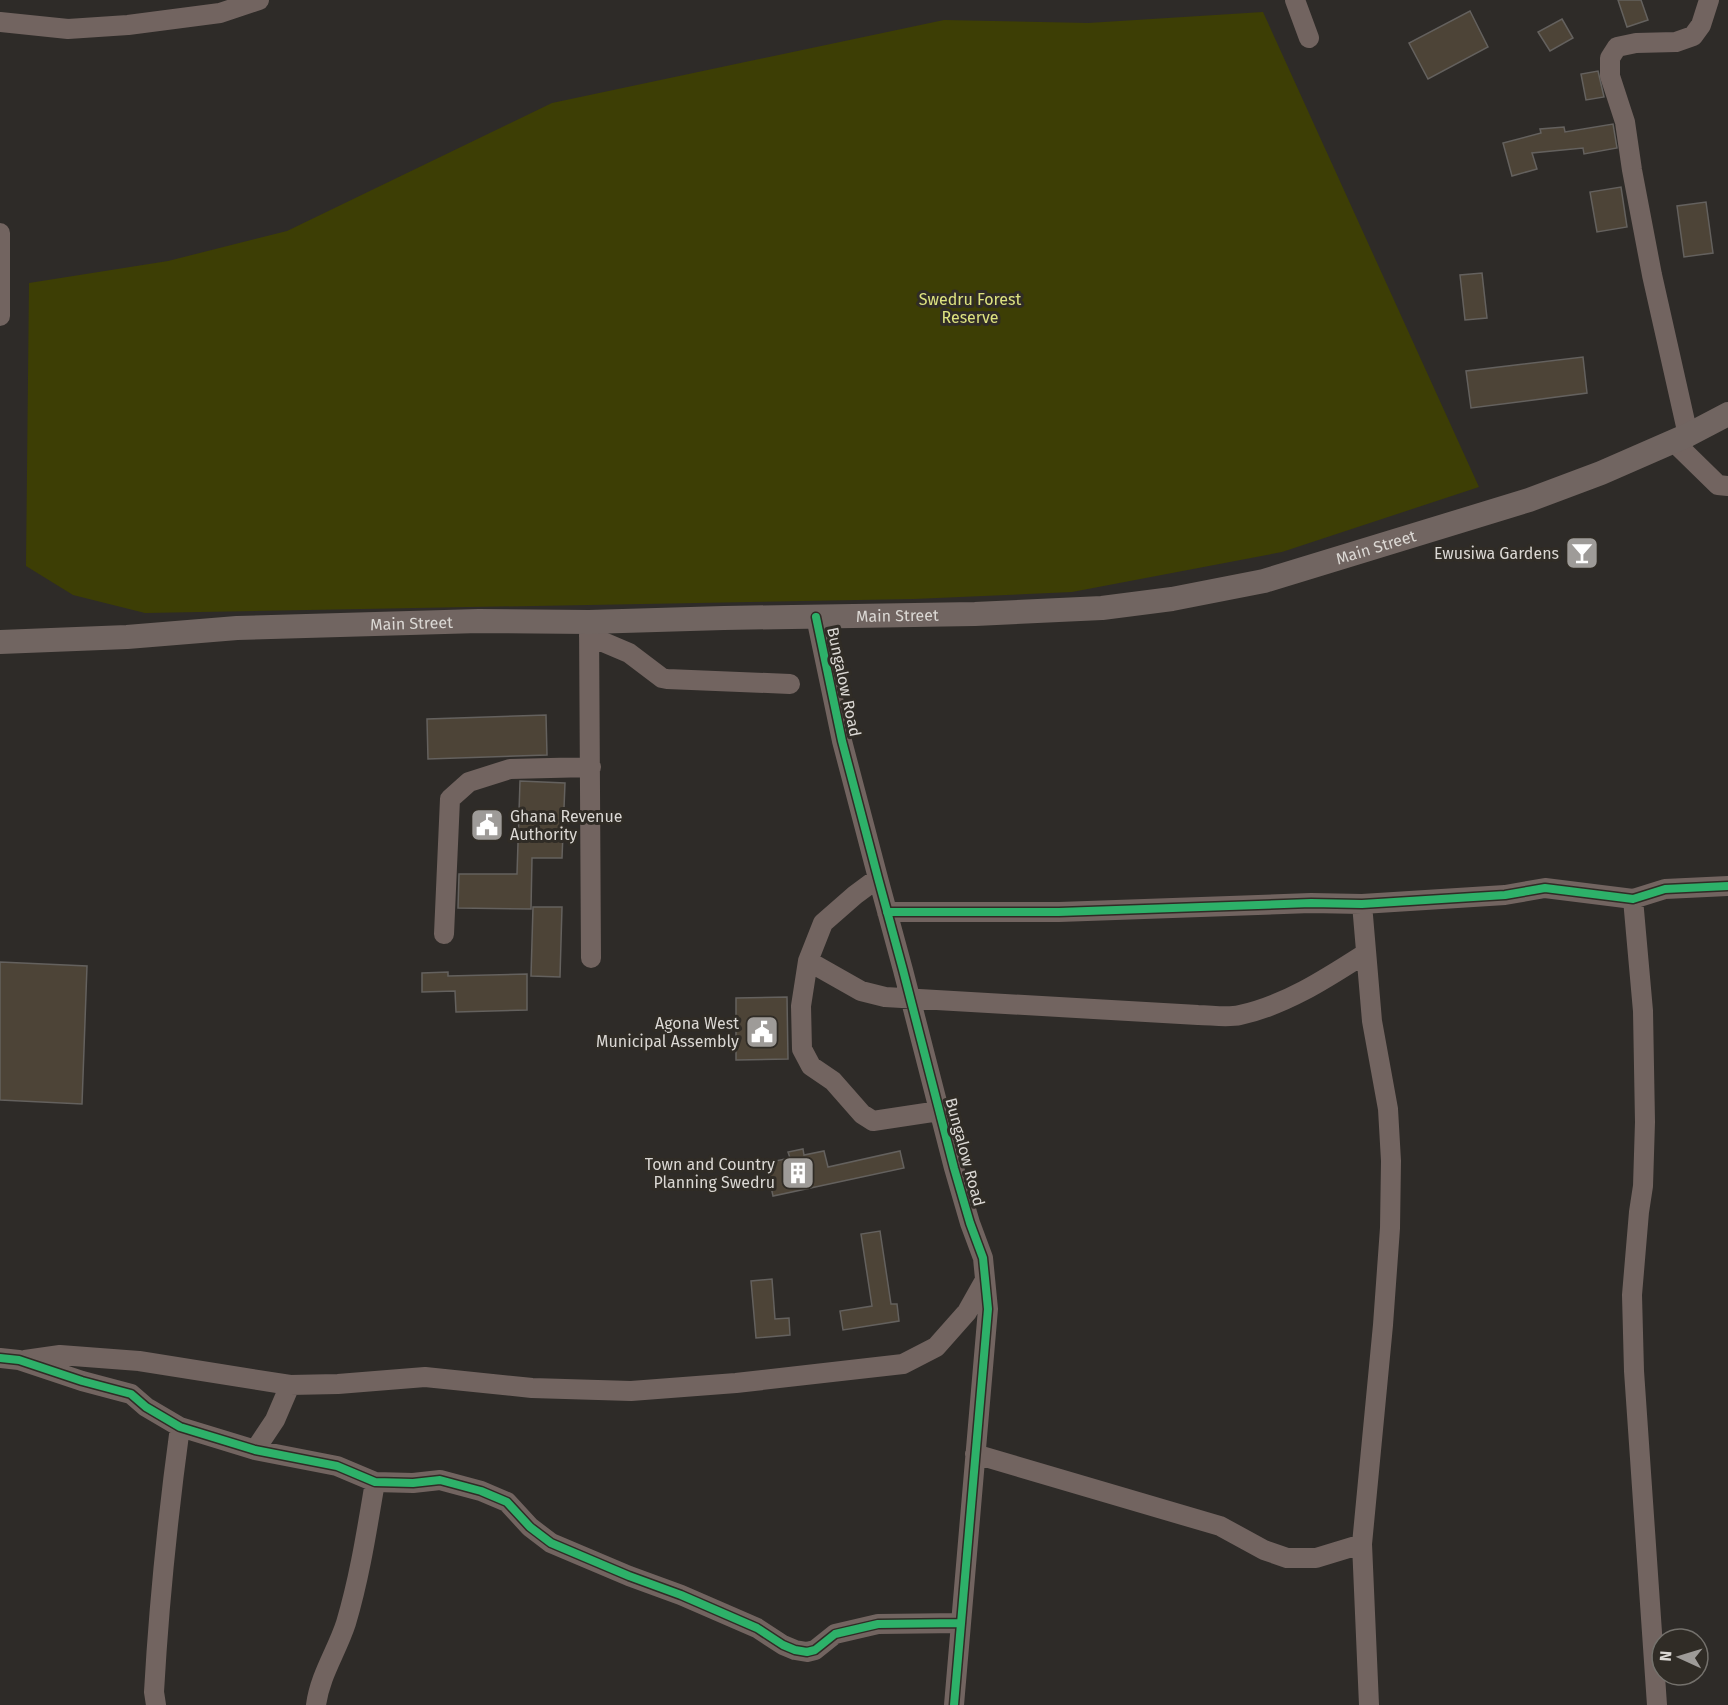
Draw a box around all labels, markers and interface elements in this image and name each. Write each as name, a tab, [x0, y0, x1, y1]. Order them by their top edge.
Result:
park label: Swedru Forest Reserve	[919, 290, 1021, 327]
street label: Main Street	[1333, 526, 1418, 568]
bar icon: Ewusiwa Gardens	[1564, 535, 1600, 571]
place label: Ewusiwa Gardens	[1434, 544, 1559, 563]
street label: Main Street	[856, 605, 939, 625]
street label: Main Street	[370, 612, 453, 634]
street label: Bungalow Road	[823, 625, 865, 739]
public building icon: Ghana Revenue Authority	[469, 807, 505, 843]
place label: Ghana Revenue Authority	[510, 807, 623, 844]
place label: Agona West Municipal Assembly	[596, 1014, 739, 1051]
public building icon: Agona West Municipal Assembly	[744, 1014, 780, 1050]
street label: Bungalow Road	[941, 1096, 989, 1208]
place label: Town and Country Planning Swedru	[645, 1155, 775, 1192]
building icon: Town and Country Planning Swedru	[780, 1155, 816, 1191]
north arrow	[1650, 1627, 1710, 1687]
text: N	[1656, 1650, 1675, 1662]

